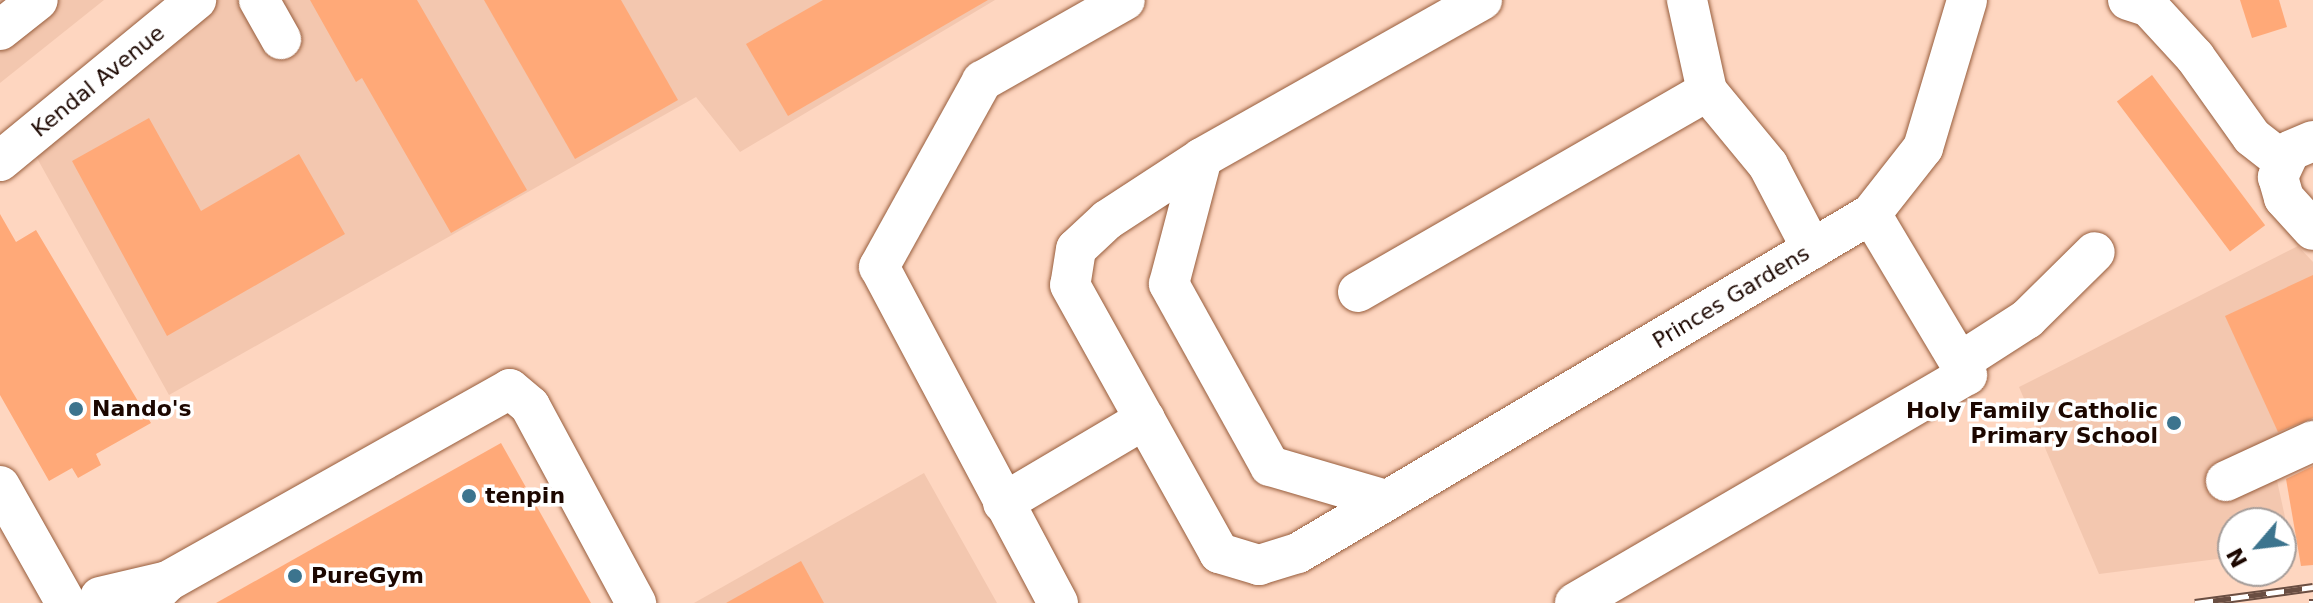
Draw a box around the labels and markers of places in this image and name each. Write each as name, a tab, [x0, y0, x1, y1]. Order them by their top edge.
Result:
place label: Nando's	[92, 396, 192, 422]
place label: Holy Family Catholic Primary School	[1906, 397, 2158, 448]
marker: Nando's	[67, 400, 85, 418]
marker: Holy Family Catholic Primary School	[2165, 414, 2183, 432]
place label: tenpin	[485, 483, 565, 509]
marker: tenpin	[460, 487, 478, 505]
place label: PureGym	[311, 563, 424, 589]
marker: PureGym	[286, 567, 304, 585]

